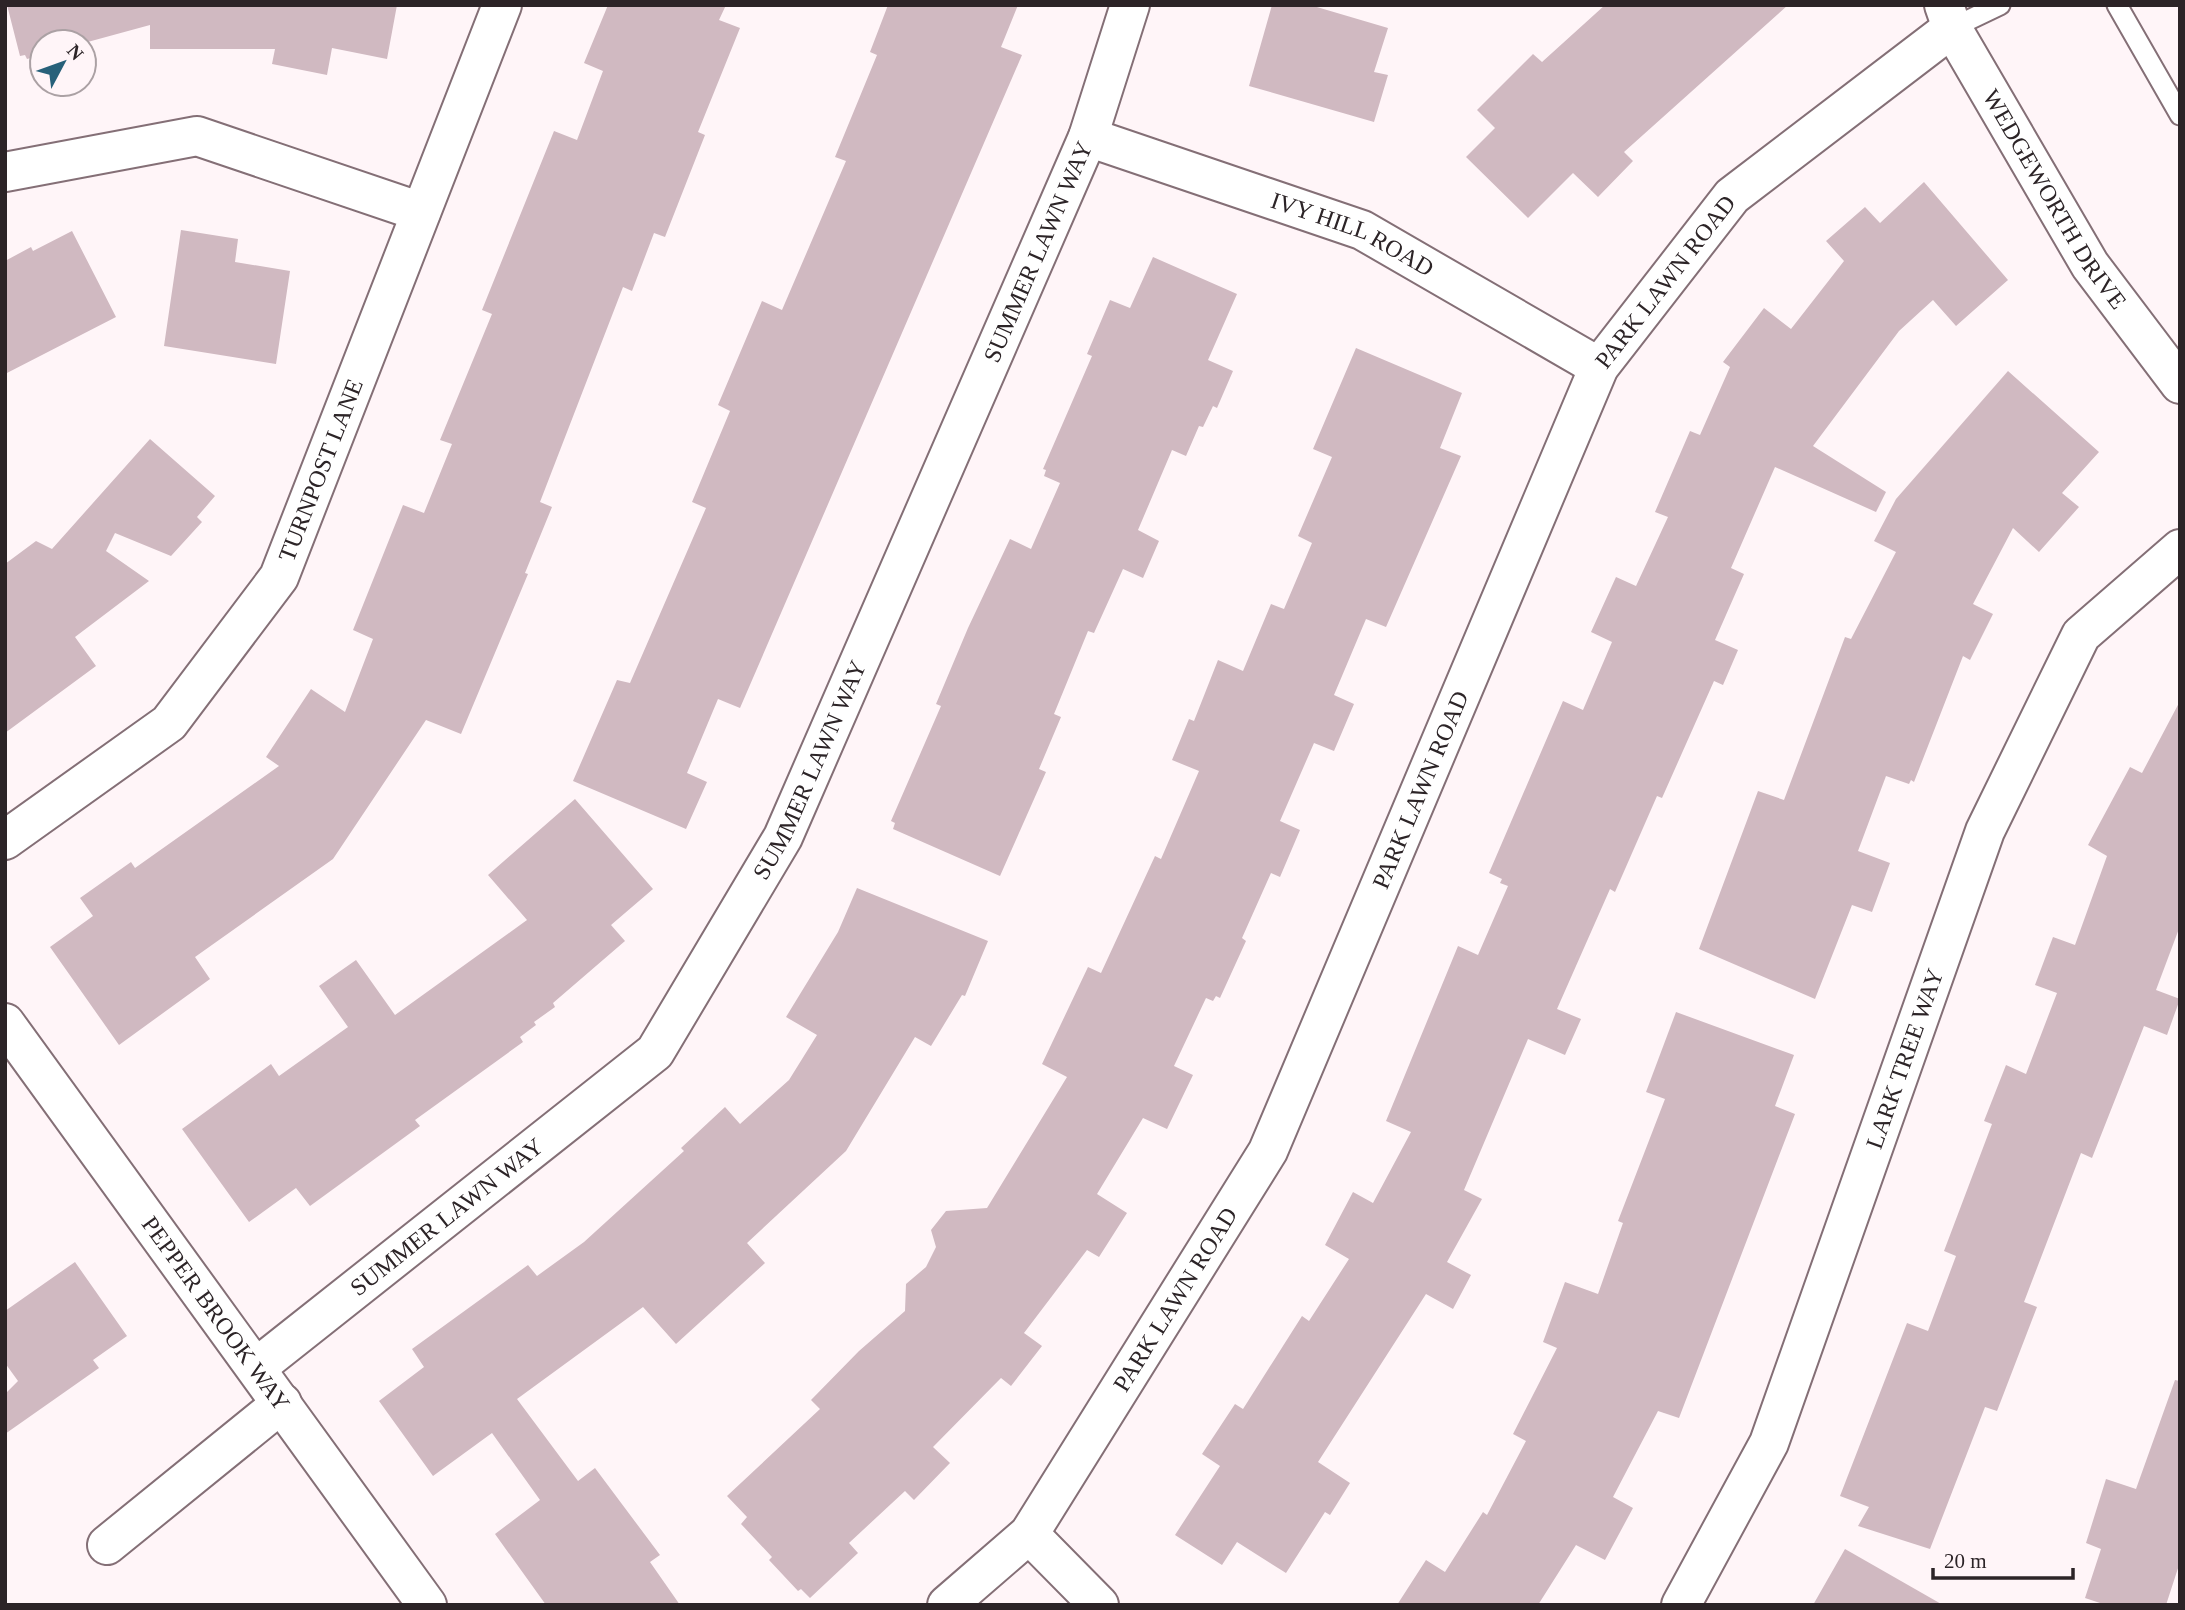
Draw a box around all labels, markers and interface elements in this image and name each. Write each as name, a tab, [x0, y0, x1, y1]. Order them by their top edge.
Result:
north arrow	[28, 28, 98, 98]
text: N	[63, 40, 88, 64]
street label: WEDGEWORTH DRIVE	[1978, 85, 2132, 314]
street label: SUMMER LAWN WAY	[978, 138, 1097, 366]
street label: IVY HILL ROAD	[1268, 187, 1438, 282]
street label: PARK LAWN ROAD	[1590, 190, 1741, 373]
street label: TURNPOST LANE	[273, 375, 368, 565]
street label: SUMMER LAWN WAY	[748, 656, 871, 884]
street label: PARK LAWN ROAD	[1367, 687, 1474, 893]
street label: LARK TREE WAY	[1861, 965, 1948, 1152]
street label: SUMMER LAWN WAY	[345, 1133, 548, 1301]
street label: PARK LAWN ROAD	[1108, 1203, 1243, 1396]
street label: PEPPER BROOK WAY	[137, 1211, 295, 1416]
scale bar	[1933, 1536, 2073, 1580]
text: 20 m	[1944, 1549, 1987, 1573]

